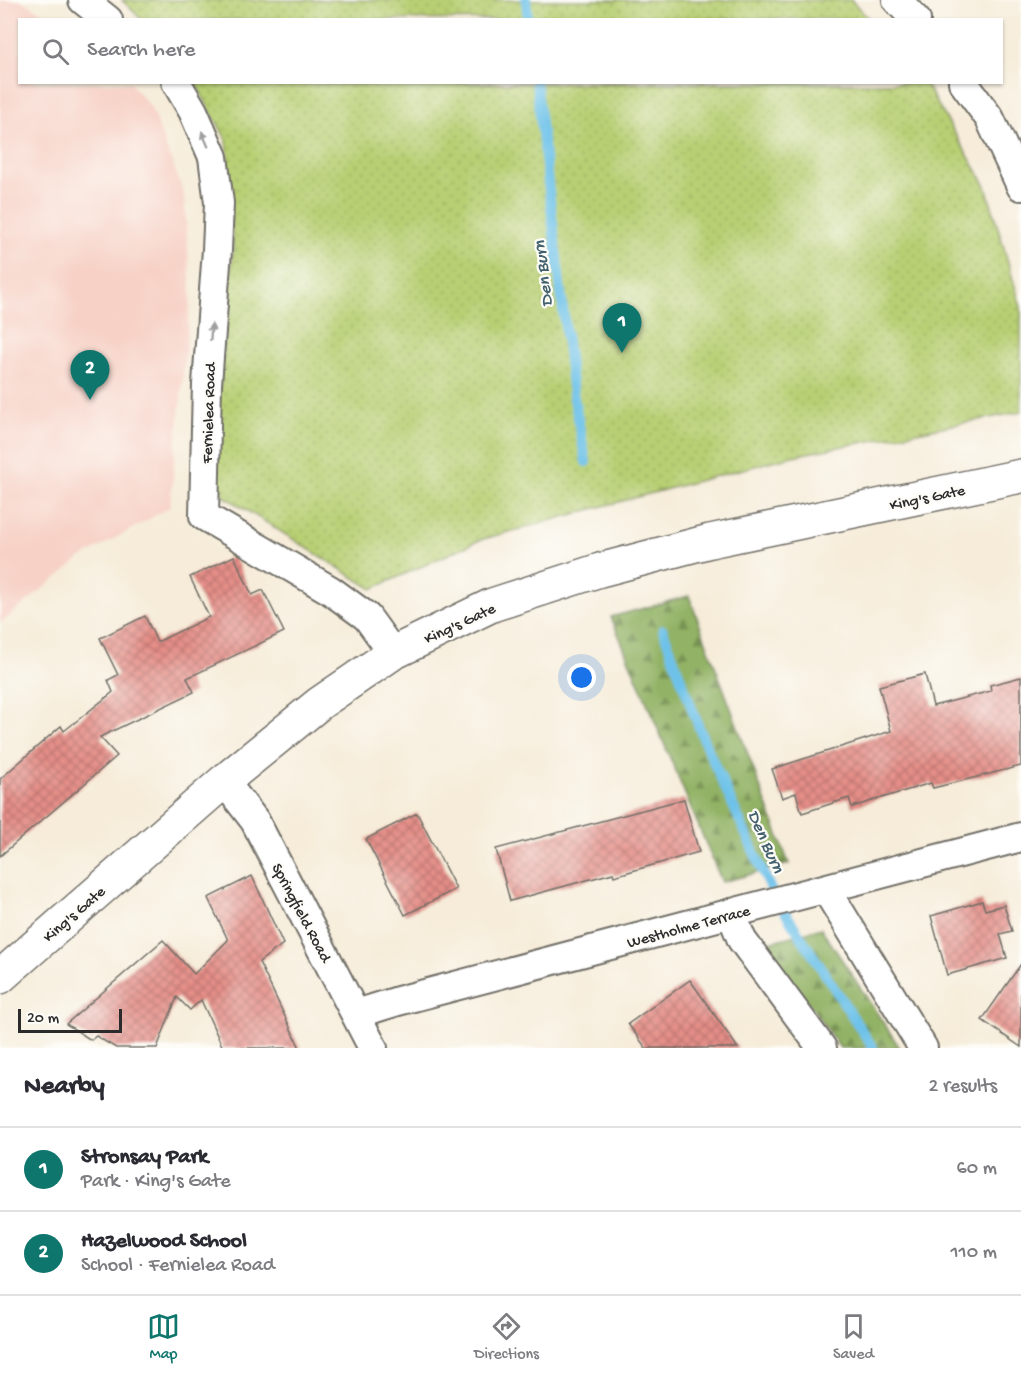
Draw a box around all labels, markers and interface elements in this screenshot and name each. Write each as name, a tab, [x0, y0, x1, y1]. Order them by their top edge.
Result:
search box	[18, 18, 1003, 84]
icon: search	[39, 35, 72, 68]
text: Search here	[87, 38, 195, 64]
one-way arrow	[201, 131, 210, 148]
water label: Den Burn	[530, 239, 559, 308]
pin: 1	[602, 304, 642, 353]
one-way arrow	[206, 323, 216, 342]
pin: 2	[70, 350, 110, 400]
street label: Fernielea Road	[199, 361, 222, 465]
street label: King's Gate	[888, 482, 968, 517]
street label: King's Gate	[422, 600, 500, 650]
your location	[567, 663, 596, 692]
water label: Den Burn	[742, 807, 788, 877]
street label: Springfield Road	[266, 861, 335, 968]
street label: King's Gate	[40, 883, 111, 948]
street label: Westholme Terrace	[625, 903, 753, 954]
scale bar	[18, 1006, 122, 1034]
text: 20 m	[27, 1010, 59, 1029]
text: Nearby	[24, 1072, 105, 1103]
text: 2 results	[928, 1076, 997, 1099]
text: Stronsay Park	[81, 1145, 208, 1171]
text: 1	[39, 1158, 48, 1181]
text: 60 m	[957, 1158, 997, 1181]
text: Park · King's Gate	[81, 1171, 231, 1194]
text: Hazelwood School	[81, 1229, 247, 1255]
text: 2	[39, 1242, 48, 1265]
text: 110 m	[951, 1242, 997, 1265]
text: School · Fernielea Road	[81, 1255, 275, 1278]
tab: Map	[147, 1310, 180, 1365]
tab: Directions	[474, 1310, 539, 1365]
tab: Saved	[833, 1310, 874, 1365]

